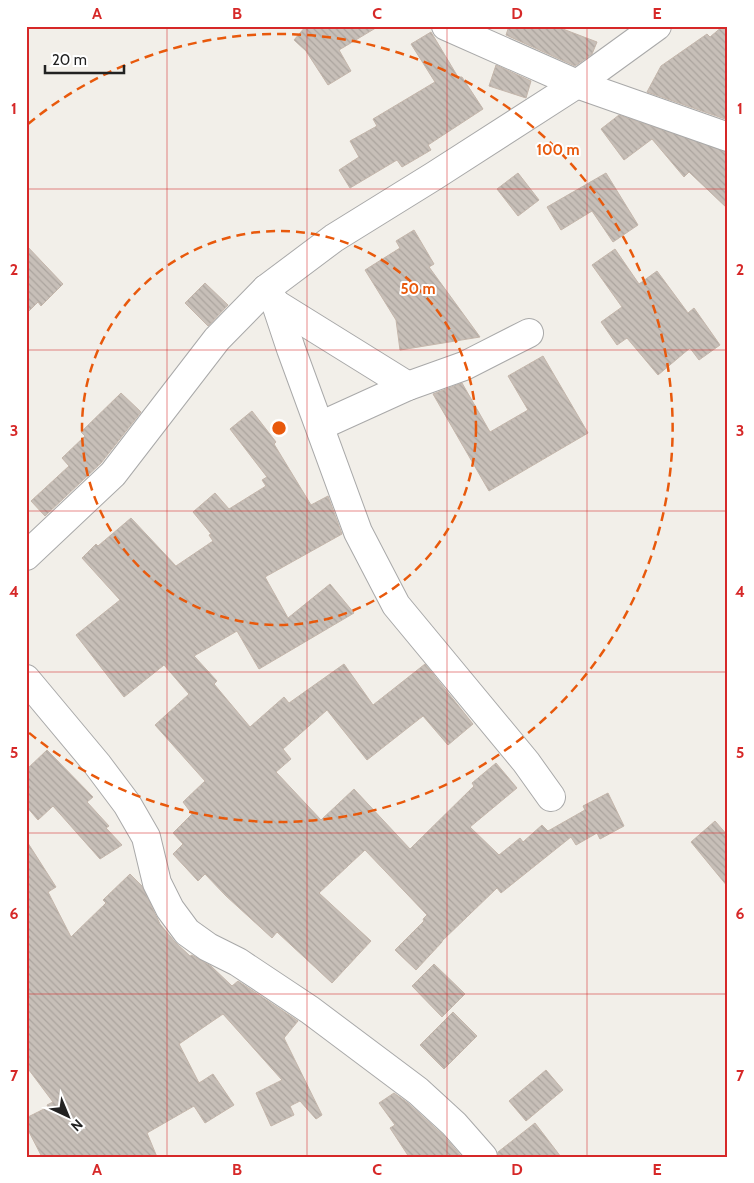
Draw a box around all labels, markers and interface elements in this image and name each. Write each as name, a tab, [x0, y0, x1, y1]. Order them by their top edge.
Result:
text: A	[92, 4, 102, 23]
text: B	[232, 4, 242, 23]
text: C	[372, 4, 382, 23]
text: D	[511, 4, 523, 23]
text: E	[652, 4, 662, 23]
scale bar	[45, 42, 124, 74]
text: 20 m	[52, 51, 87, 69]
text: 1	[11, 99, 17, 118]
text: 1	[737, 99, 743, 118]
text: 100 m	[536, 141, 580, 159]
text: 2	[10, 260, 18, 279]
text: 2	[736, 260, 744, 279]
text: 50 m	[400, 280, 436, 298]
centre of rings	[270, 419, 288, 437]
text: 3	[10, 421, 18, 440]
text: 3	[736, 421, 744, 440]
text: 4	[9, 582, 19, 601]
text: 4	[735, 582, 745, 601]
text: 5	[10, 743, 18, 762]
text: 5	[736, 743, 744, 762]
text: 6	[10, 904, 19, 923]
text: 6	[736, 904, 745, 923]
text: 7	[10, 1066, 19, 1085]
text: 7	[736, 1066, 745, 1085]
north arrow	[42, 1090, 92, 1140]
text: N	[67, 1115, 87, 1135]
text: A	[92, 1160, 102, 1179]
text: B	[232, 1160, 242, 1179]
text: C	[372, 1160, 382, 1179]
text: D	[511, 1160, 523, 1179]
text: E	[652, 1160, 662, 1179]

